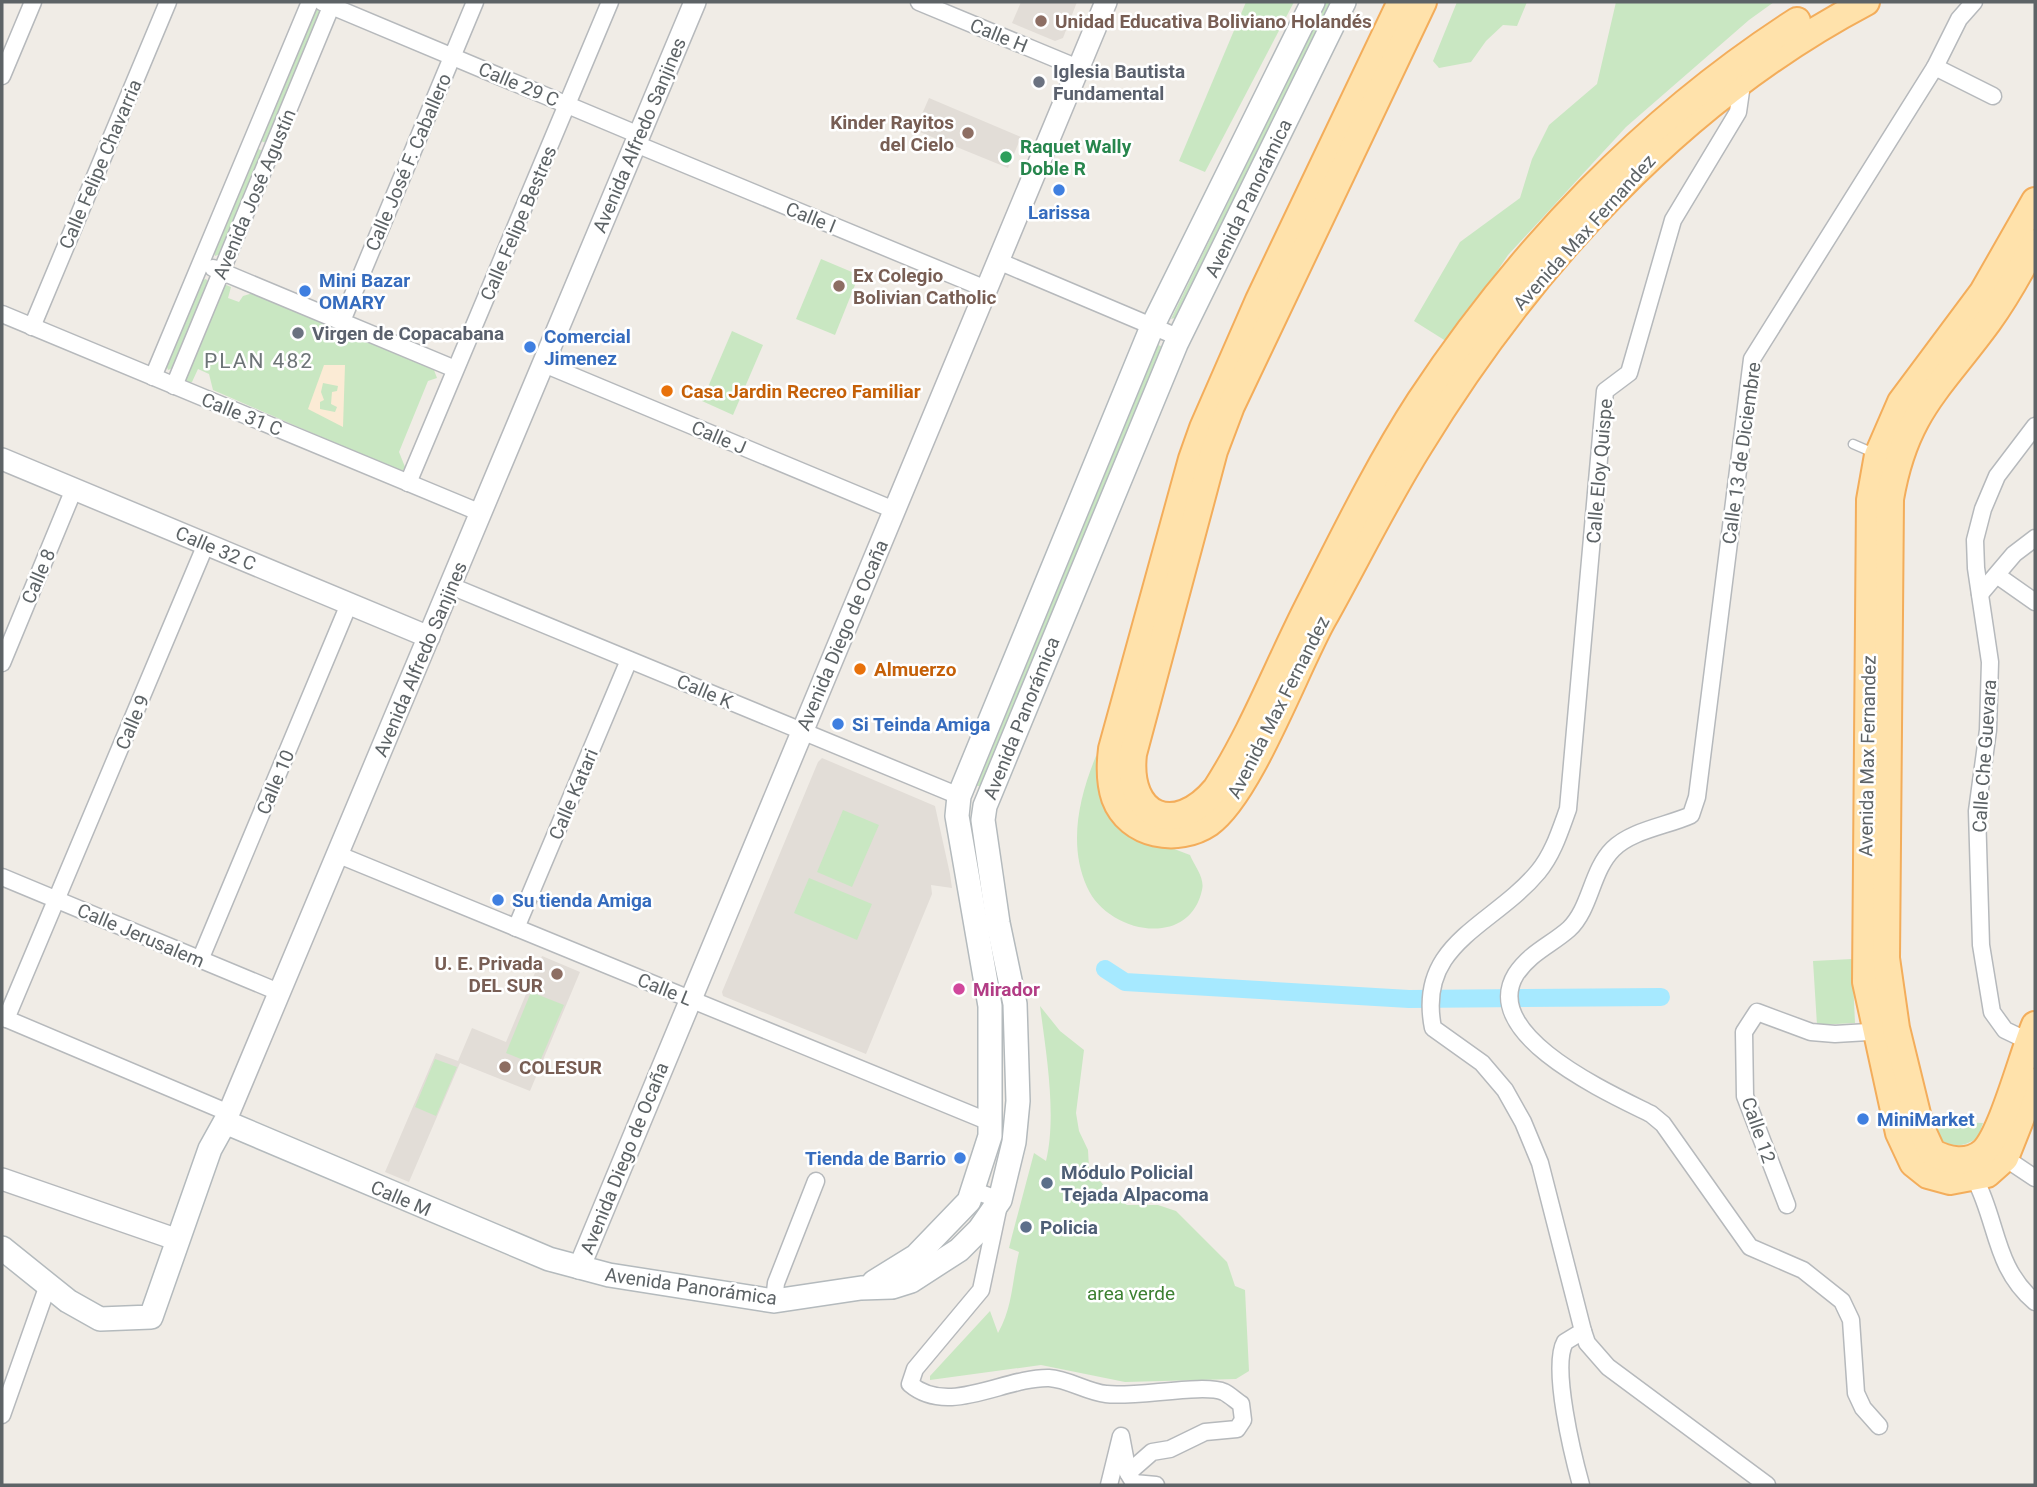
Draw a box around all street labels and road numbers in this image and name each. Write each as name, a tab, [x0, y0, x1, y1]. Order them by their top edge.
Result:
street label: Calle H	[967, 14, 1031, 57]
street label: Avenida Alfredo Sanjines	[588, 34, 691, 236]
street label: Calle 29 C	[475, 57, 562, 112]
street label: Calle José F. Caballero	[361, 70, 456, 255]
street label: Calle Felipe Chavarria	[54, 76, 147, 252]
street label: Avenida José Agustín	[208, 106, 301, 283]
street label: Avenida Panorámica	[1200, 115, 1297, 281]
street label: Calle Felipe Bestres	[475, 142, 561, 304]
street label: Avenida Max Fernandez	[1508, 150, 1660, 315]
street label: Calle I	[782, 197, 839, 238]
street label: Calle 13 de Diciembre	[1717, 361, 1766, 546]
street label: Calle 31 C	[198, 388, 286, 441]
street label: Calle Eloy Quispe	[1582, 398, 1617, 544]
street label: Calle J	[688, 416, 750, 459]
street label: Calle 32 C	[172, 521, 259, 576]
street label: Avenida Diego de Ocaña	[792, 536, 893, 734]
street label: Calle 8	[17, 545, 60, 607]
street label: Avenida Alfredo Sanjines	[369, 558, 472, 760]
street label: Avenida Max Fernandez	[1222, 612, 1334, 802]
street label: Avenida Panorámica	[978, 633, 1065, 803]
street label: Avenida Max Fernandez	[1854, 655, 1881, 857]
street label: Calle K	[673, 669, 736, 714]
street label: Calle Che Guevara	[1968, 679, 2001, 833]
street label: Calle 9	[111, 691, 154, 753]
street label: Calle Katari	[544, 745, 603, 843]
street label: Calle 10	[252, 746, 299, 818]
street label: Calle Jerusalem	[74, 898, 208, 973]
street label: Calle L	[634, 968, 696, 1011]
street label: Avenida Diego de Ocaña	[575, 1059, 674, 1258]
street label: Calle 12	[1737, 1094, 1780, 1166]
street label: Calle M	[367, 1176, 434, 1221]
street label: Avenida Panorámica	[603, 1263, 778, 1310]

